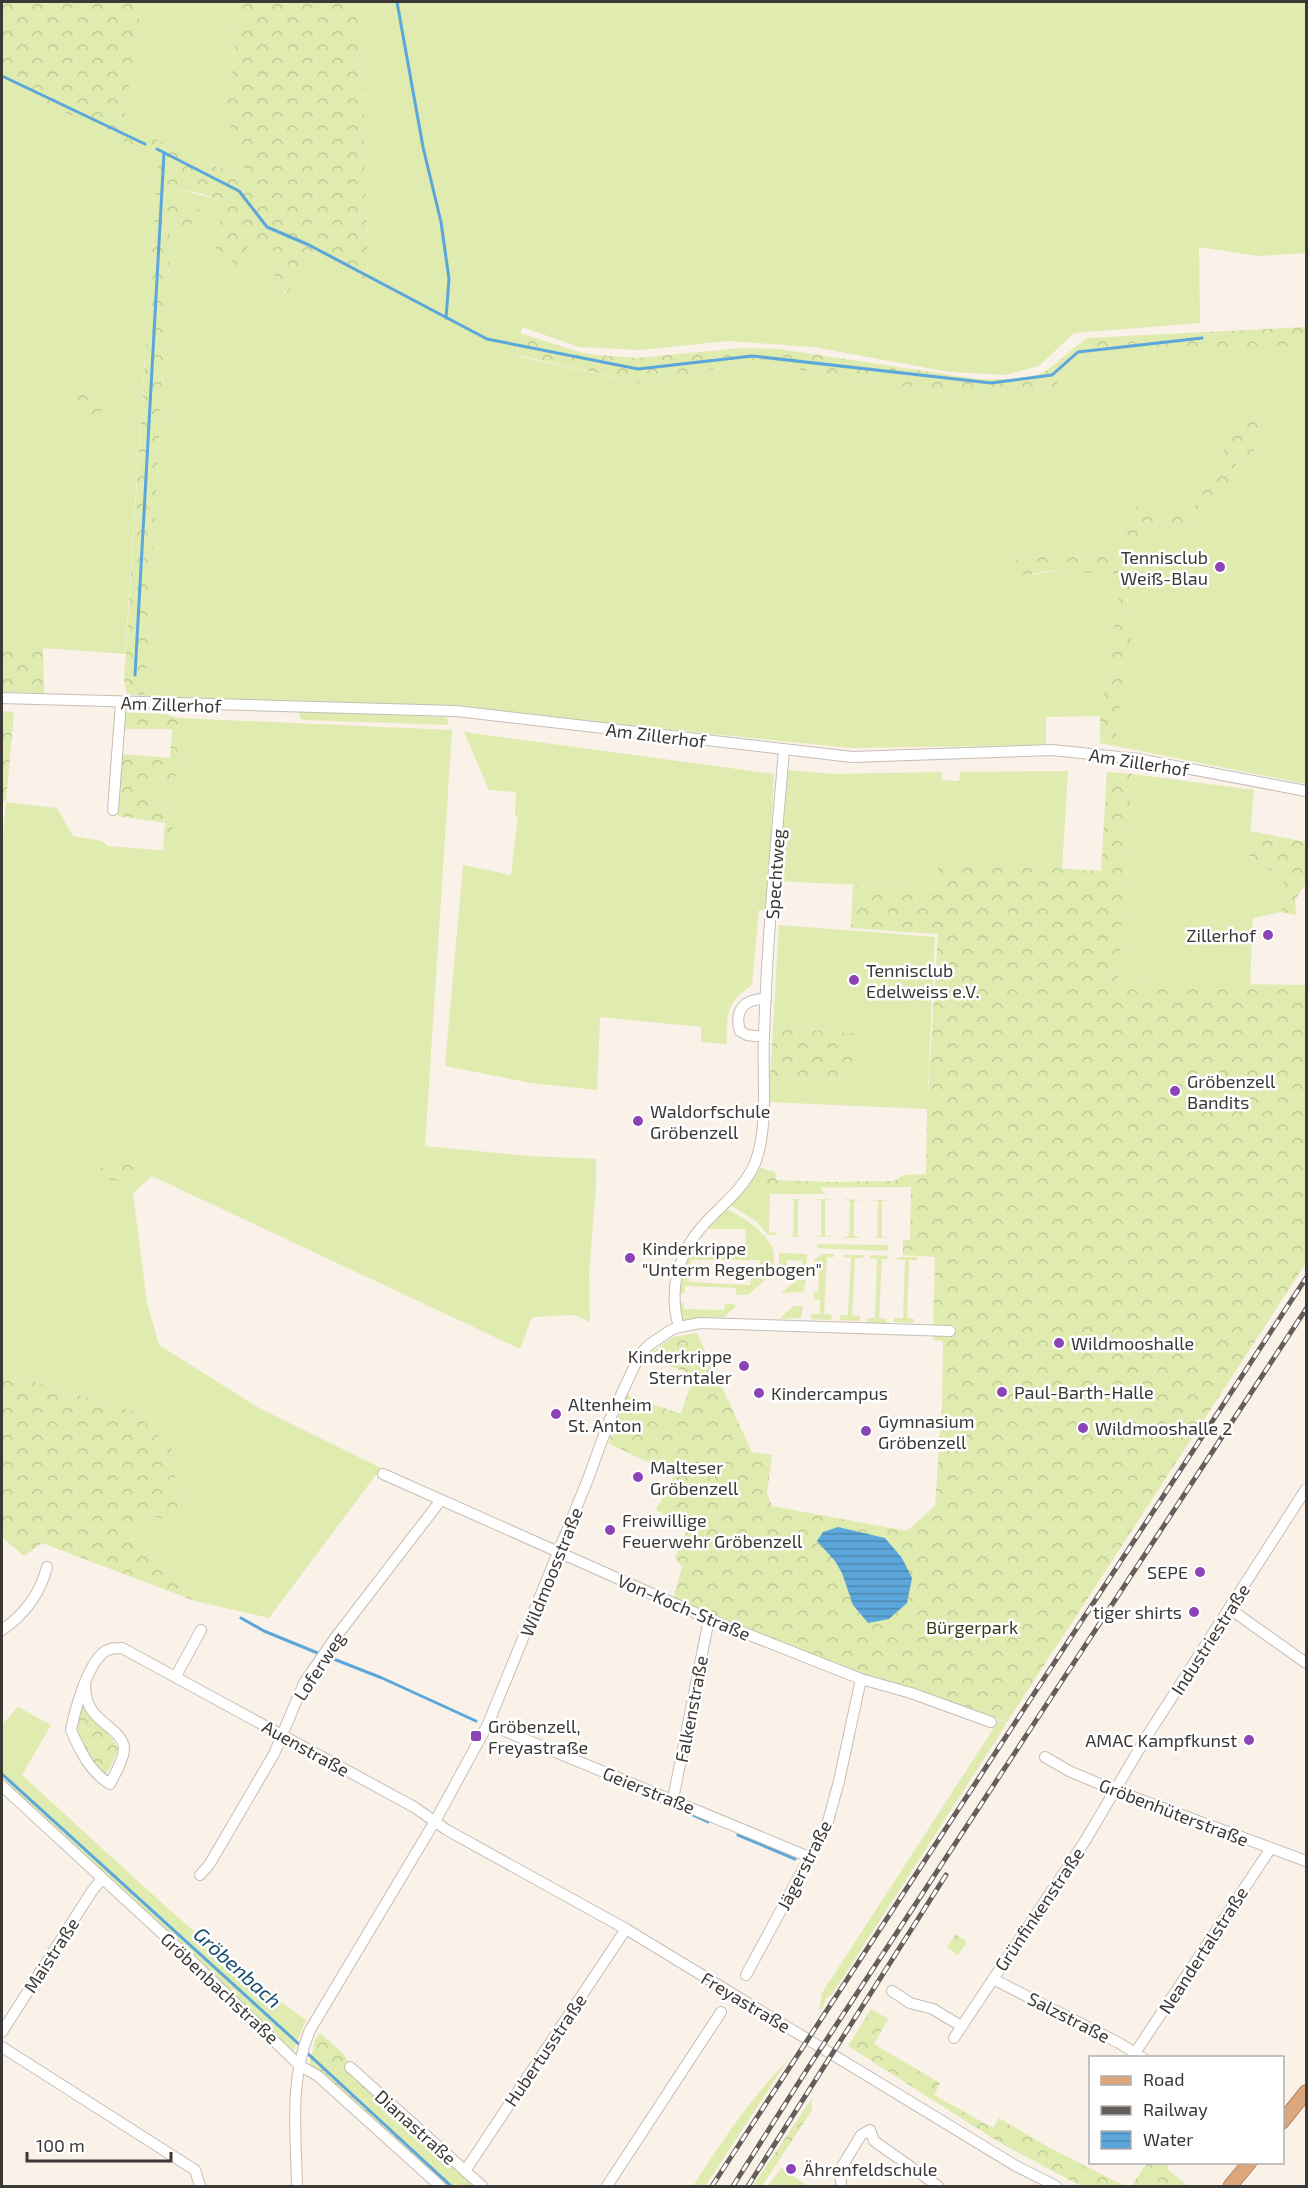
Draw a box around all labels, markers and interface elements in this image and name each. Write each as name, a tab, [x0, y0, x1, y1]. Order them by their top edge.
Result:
place label: Tennisclub Weiß-Blau	[1120, 546, 1208, 589]
marker: Tennisclub Weiß-Blau	[1213, 560, 1227, 574]
street label: Am Zillerhof	[120, 691, 223, 717]
street label: Am Zillerhof	[605, 718, 708, 752]
street label: Am Zillerhof	[1088, 743, 1192, 781]
street label: Spechtweg	[761, 828, 789, 920]
place label: Zillerhof	[1186, 924, 1257, 946]
marker: Zillerhof	[1261, 928, 1275, 942]
place label: Tennisclub Edelweiss e.V.	[866, 959, 980, 1002]
marker: Tennisclub Edelweiss e.V.	[847, 973, 861, 987]
place label: Gröbenzell Bandits	[1187, 1070, 1276, 1113]
marker: Gröbenzell Bandits	[1168, 1084, 1182, 1098]
place label: Waldorfschule Gröbenzell	[650, 1100, 770, 1143]
marker: Waldorfschule Gröbenzell	[631, 1114, 645, 1128]
place label: Kinderkrippe "Unterm Regenbogen"	[642, 1237, 822, 1280]
marker: Kinderkrippe "Unterm Regenbogen"	[623, 1251, 637, 1265]
place label: Wildmooshalle	[1071, 1332, 1194, 1354]
marker: Wildmooshalle	[1052, 1336, 1066, 1350]
place label: Kinderkrippe Sterntaler	[628, 1345, 732, 1388]
marker: Kinderkrippe Sterntaler	[737, 1359, 751, 1373]
place label: Paul-Barth-Halle	[1014, 1381, 1154, 1403]
place label: Kindercampus	[771, 1382, 888, 1404]
marker: Paul-Barth-Halle	[995, 1385, 1009, 1399]
marker: Kindercampus	[752, 1386, 766, 1400]
place label: Altenheim St. Anton	[568, 1393, 652, 1436]
marker: Altenheim St. Anton	[549, 1407, 563, 1421]
place label: Gymnasium Gröbenzell	[878, 1410, 975, 1453]
place label: Wildmooshalle 2	[1095, 1417, 1232, 1439]
marker: Wildmooshalle 2	[1076, 1421, 1090, 1435]
marker: Gymnasium Gröbenzell	[859, 1424, 873, 1438]
place label: Malteser Gröbenzell	[650, 1456, 739, 1499]
marker: Malteser Gröbenzell	[631, 1470, 645, 1484]
street label: Wildmoosstraße	[515, 1504, 587, 1640]
place label: Freiwillige Feuerwehr Gröbenzell	[622, 1509, 803, 1552]
marker: Freiwillige Feuerwehr Gröbenzell	[603, 1523, 617, 1537]
place label: SEPE	[1147, 1561, 1188, 1583]
marker: SEPE	[1193, 1565, 1207, 1579]
street label: Von-Koch-Straße	[614, 1569, 754, 1645]
street label: Industriestraße	[1166, 1579, 1254, 1699]
place label: tiger shirts	[1093, 1601, 1182, 1623]
marker: tiger shirts	[1187, 1605, 1201, 1619]
park label: Bürgerpark	[926, 1616, 1018, 1638]
street label: Loferweg	[289, 1628, 349, 1704]
street label: Falkenstraße	[670, 1654, 712, 1764]
street label: Auenstraße	[258, 1715, 354, 1781]
place label: Gröbenzell, Freyastraße	[488, 1715, 588, 1758]
marker: Gröbenzell, Freyastraße	[469, 1729, 483, 1743]
place label: AMAC Kampfkunst	[1085, 1729, 1237, 1751]
marker: AMAC Kampfkunst	[1242, 1733, 1256, 1747]
street label: Geierstraße	[600, 1762, 698, 1818]
street label: Gröbenhüterstraße	[1096, 1773, 1252, 1851]
street label: Jägerstraße	[772, 1816, 836, 1914]
street label: Grünfinkenstraße	[989, 1843, 1089, 1975]
street label: Neandertalstraße	[1154, 1882, 1252, 2018]
street label: Maistraße	[19, 1913, 83, 1997]
water label: Gröbenbach	[189, 1921, 287, 2013]
street label: Gröbenbachstraße	[156, 1928, 284, 2048]
street label: Freyastraße	[697, 1967, 795, 2037]
street label: Salzstraße	[1024, 1987, 1114, 2047]
street label: Hubertusstraße	[499, 1990, 591, 2110]
legend	[1089, 2056, 1284, 2164]
text: Road	[1143, 2068, 1184, 2090]
street label: Dianastraße	[371, 2085, 461, 2169]
text: Railway	[1143, 2098, 1208, 2120]
scale bar	[27, 2125, 171, 2163]
text: Water	[1143, 2128, 1193, 2150]
text: 100 m	[36, 2134, 85, 2156]
place label: Ährenfeldschule	[803, 2158, 937, 2180]
marker: Ährenfeldschule	[784, 2162, 798, 2176]

